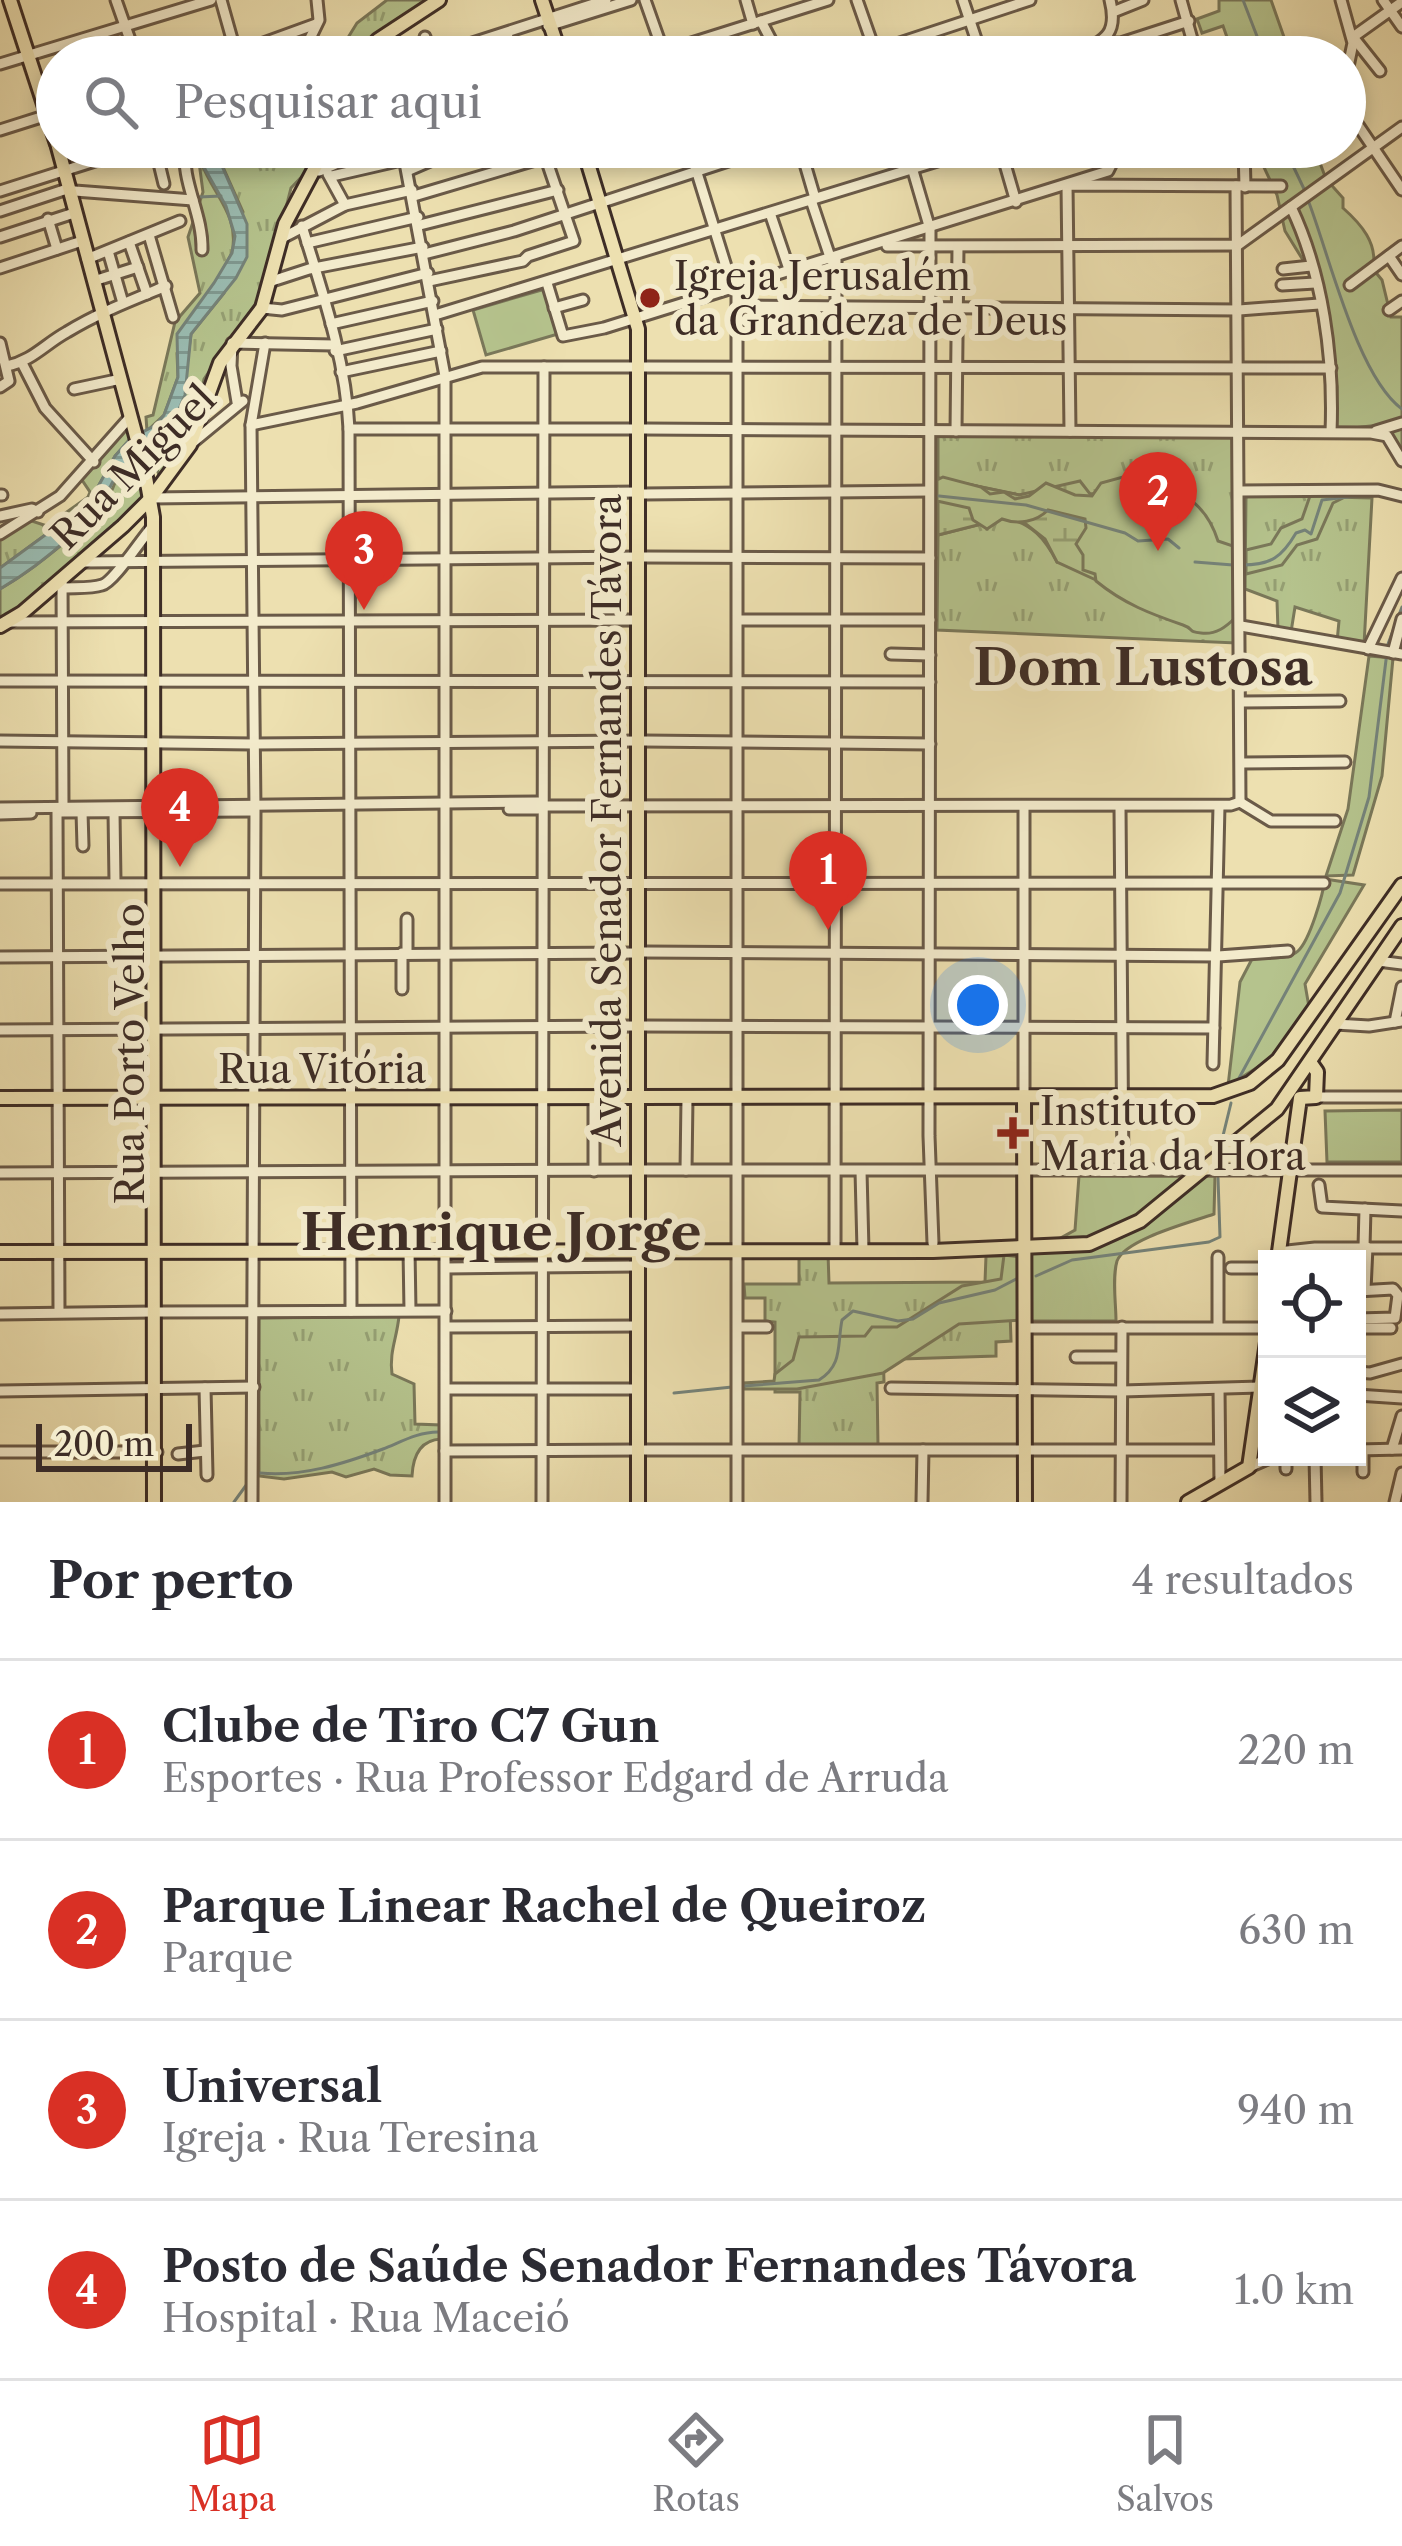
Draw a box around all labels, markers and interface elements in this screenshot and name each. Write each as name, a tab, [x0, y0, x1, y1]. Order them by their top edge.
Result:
search box	[36, 36, 1366, 168]
icon: search	[78, 69, 144, 135]
text: Pesquisar aqui	[174, 74, 482, 130]
place label: Igreja Jerusalém da Grandeza de Deus	[674, 252, 1068, 345]
marker: Igreja Jerusalém da Grandeza de Deus	[637, 285, 663, 311]
street label: Rua Miguel	[41, 375, 225, 559]
pin: 2	[1119, 452, 1197, 551]
street label: Avenida Senador Fernandes Távora	[583, 494, 631, 1147]
pin: 3	[325, 511, 403, 610]
district label: Dom Lustosa	[974, 636, 1313, 698]
pin: 4	[141, 768, 219, 867]
pin: 1	[789, 831, 867, 930]
street label: Rua Porto Velho	[106, 903, 154, 1205]
your location	[948, 975, 1008, 1035]
street label: Rua Vitória	[218, 1045, 426, 1093]
place label: Instituto Maria da Hora	[1040, 1087, 1306, 1180]
marker: Instituto Maria da Hora	[997, 1117, 1029, 1149]
district label: Henrique Jorge	[301, 1201, 701, 1263]
map controls	[1258, 1250, 1366, 1466]
button: locate	[1258, 1250, 1366, 1358]
button: layers	[1258, 1358, 1366, 1466]
scale bar	[36, 1418, 192, 1471]
text: 200 m	[54, 1424, 154, 1465]
text: Por perto	[48, 1549, 294, 1611]
text: 4 resultados	[1132, 1556, 1354, 1604]
text: Clube de Tiro C7 Gun	[162, 1698, 659, 1754]
text: 1	[78, 1726, 96, 1774]
text: 220 m	[1238, 1726, 1354, 1774]
text: Esportes · Rua Professor Edgard de Arruda	[162, 1754, 949, 1802]
text: Parque Linear Rachel de Queiroz	[162, 1878, 926, 1934]
text: 2	[75, 1906, 99, 1954]
text: 630 m	[1238, 1906, 1354, 1954]
text: Parque	[162, 1934, 293, 1982]
text: Universal	[162, 2058, 382, 2114]
text: 3	[76, 2086, 98, 2134]
text: 940 m	[1237, 2086, 1354, 2134]
text: Igreja · Rua Teresina	[162, 2114, 538, 2162]
text: Posto de Saúde Senador Fernandes Távora	[162, 2238, 1136, 2294]
text: 4	[75, 2266, 99, 2314]
text: 1.0 km	[1234, 2266, 1354, 2314]
text: Hospital · Rua Maceió	[162, 2294, 570, 2342]
tab: Mapa	[188, 2407, 276, 2520]
tab: Rotas	[652, 2407, 740, 2520]
tab: Salvos	[1116, 2407, 1214, 2520]

